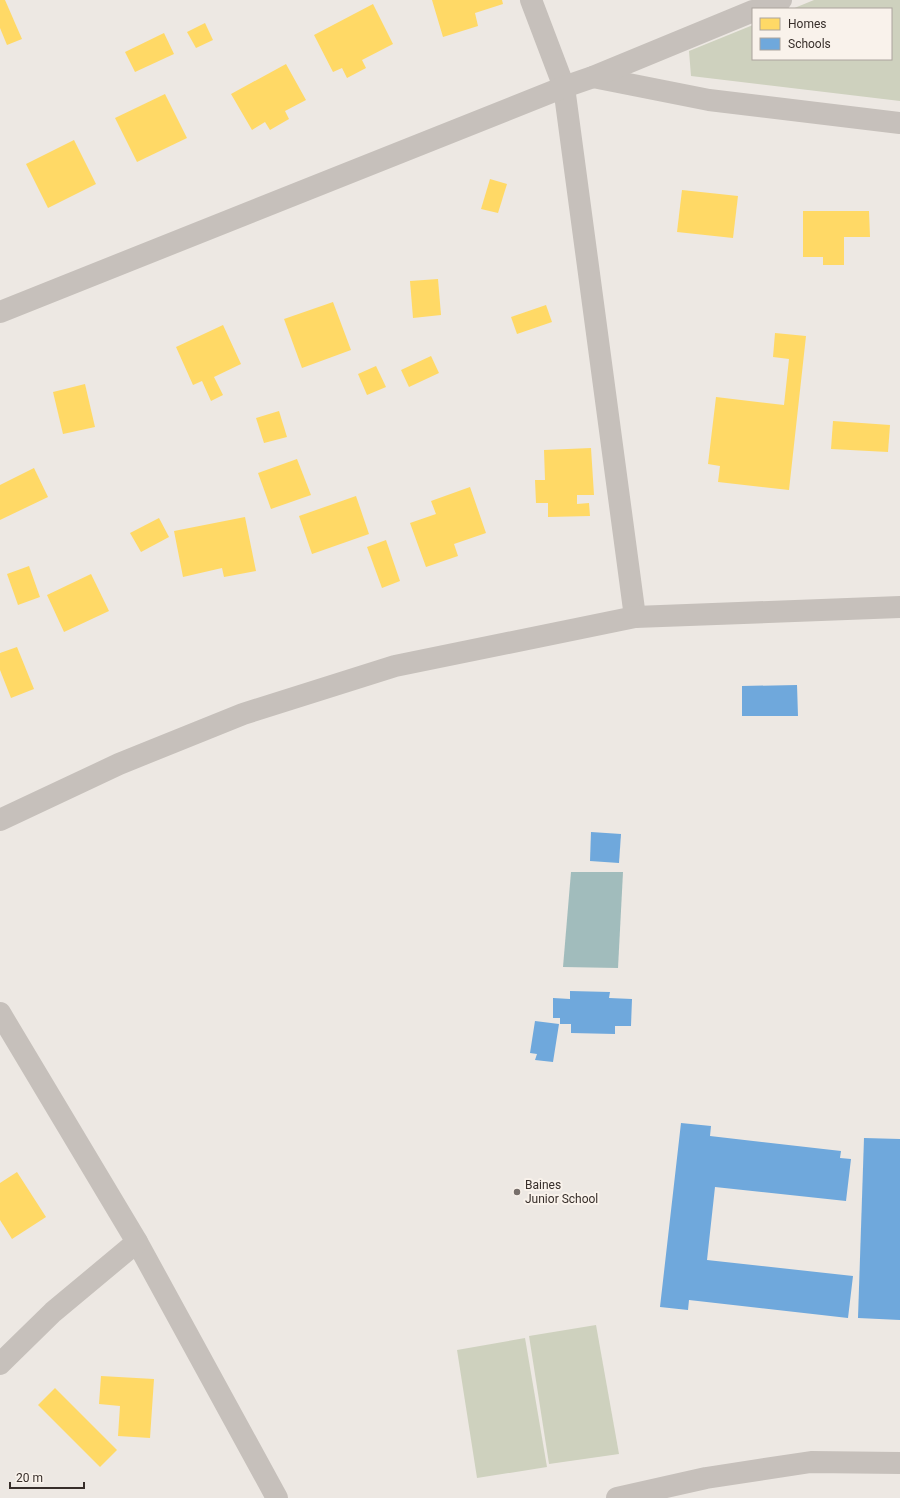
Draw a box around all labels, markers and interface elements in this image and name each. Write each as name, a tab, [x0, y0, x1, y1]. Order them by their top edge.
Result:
legend	[752, 8, 892, 60]
text: Homes	[788, 17, 826, 31]
text: Schools	[788, 37, 831, 51]
place label: Baines Junior School	[525, 1178, 598, 1206]
marker: Baines Junior School	[512, 1187, 522, 1197]
scale bar	[10, 1464, 84, 1490]
text: 20 m	[16, 1471, 43, 1485]

